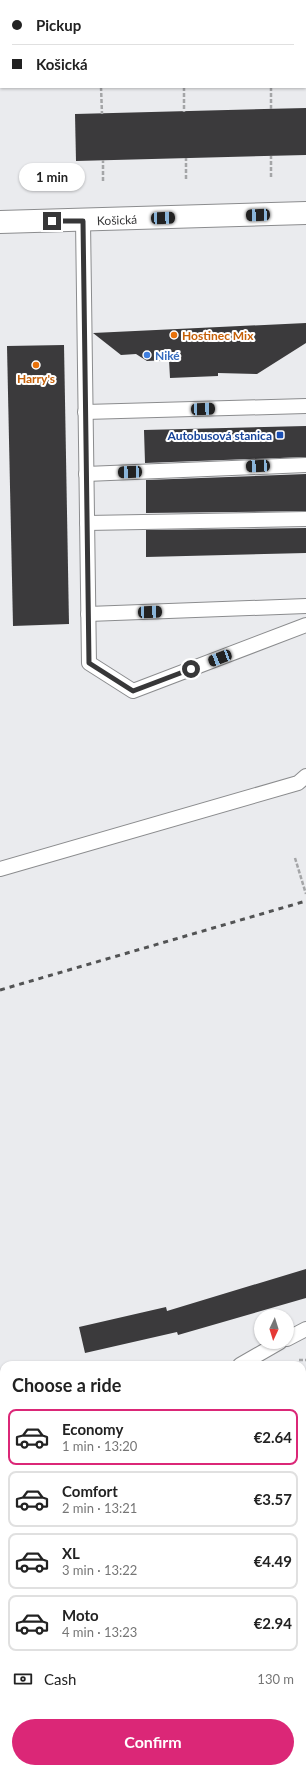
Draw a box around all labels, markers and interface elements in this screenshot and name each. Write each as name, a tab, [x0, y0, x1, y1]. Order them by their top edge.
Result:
text: Pickup	[36, 16, 81, 34]
text: Košická	[36, 55, 88, 73]
callout: 1 min	[19, 163, 85, 191]
text: 1 min	[36, 169, 68, 185]
car	[246, 209, 270, 221]
route end	[43, 212, 61, 230]
street label: Košická	[97, 212, 137, 228]
car	[151, 212, 175, 224]
place label: Hostinec Mix	[182, 328, 254, 343]
marker: Hostinec Mix	[169, 330, 179, 340]
place label: Niké	[155, 348, 180, 363]
marker: Niké	[142, 350, 152, 360]
marker: Harry's	[31, 360, 41, 370]
place label: Harry's	[17, 371, 55, 386]
car	[191, 403, 215, 415]
place label: Autobusová stanica	[166, 428, 272, 443]
marker: Autobusová stanica	[275, 430, 285, 440]
car	[246, 459, 270, 473]
car	[118, 466, 142, 478]
car	[138, 606, 162, 618]
car	[207, 648, 233, 668]
route start	[182, 660, 200, 678]
north arrow	[254, 1309, 294, 1349]
map controls	[254, 1309, 294, 1349]
text: Choose a ride	[12, 1374, 121, 1396]
icon: car	[14, 1419, 50, 1455]
text: Economy	[62, 1420, 123, 1438]
text: €2.64	[254, 1428, 292, 1446]
text: 1 min · 13:20	[62, 1438, 137, 1454]
icon: car	[14, 1481, 50, 1517]
text: Comfort	[62, 1482, 118, 1500]
text: €3.57	[254, 1490, 292, 1508]
text: 2 min · 13:21	[62, 1500, 137, 1516]
icon: car	[14, 1543, 50, 1579]
text: XL	[62, 1544, 80, 1562]
text: €4.49	[254, 1552, 292, 1570]
text: 3 min · 13:22	[62, 1562, 137, 1578]
icon: car	[14, 1605, 50, 1641]
text: Moto	[62, 1606, 99, 1624]
text: €2.94	[254, 1614, 292, 1632]
text: 4 min · 13:23	[62, 1624, 137, 1640]
icon: cash	[12, 1668, 34, 1690]
text: Cash	[44, 1670, 76, 1688]
text: 130 m	[257, 1671, 294, 1687]
button: Confirm	[12, 1719, 294, 1765]

